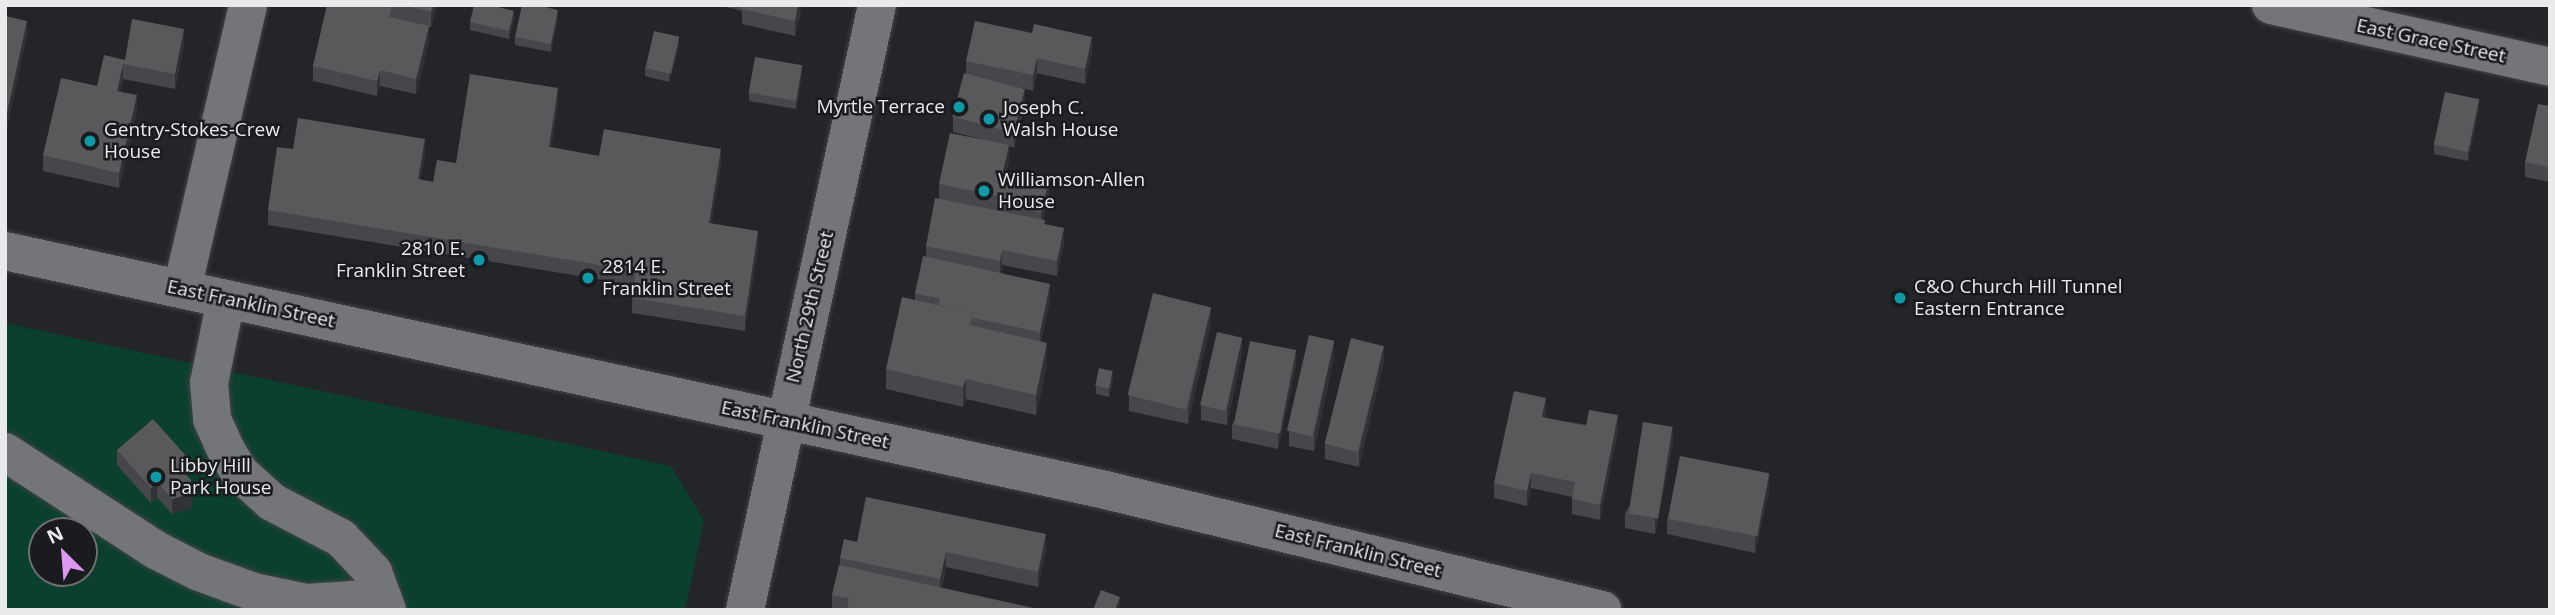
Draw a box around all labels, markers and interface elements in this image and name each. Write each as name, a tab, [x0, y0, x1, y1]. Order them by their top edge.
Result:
street label: East Grace Street	[2354, 14, 2508, 68]
place label: Myrtle Terrace	[816, 96, 945, 118]
place label: Joseph C. Walsh House	[1003, 97, 1118, 141]
marker: Myrtle Terrace	[951, 99, 967, 115]
marker: Joseph C. Walsh House	[981, 111, 997, 127]
place label: Gentry-Stokes-Crew House	[104, 119, 280, 163]
marker: Gentry-Stokes-Crew House	[82, 133, 98, 149]
place label: Williamson-Allen House	[998, 169, 1145, 213]
marker: Williamson-Allen House	[976, 183, 992, 199]
street label: North 29th Street	[781, 229, 839, 385]
place label: 2810 E. Franklin Street	[336, 238, 465, 282]
marker: 2810 E. Franklin Street	[471, 252, 487, 268]
place label: 2814 E. Franklin Street	[602, 256, 731, 300]
marker: 2814 E. Franklin Street	[580, 270, 596, 286]
street label: East Franklin Street	[165, 275, 337, 333]
place label: C&O Church Hill Tunnel Eastern Entrance	[1914, 276, 2122, 320]
marker: C&O Church Hill Tunnel Eastern Entrance	[1892, 290, 1908, 306]
street label: East Franklin Street	[719, 396, 891, 454]
place label: Libby Hill Park House	[170, 455, 271, 499]
marker: Libby Hill Park House	[148, 469, 164, 485]
north arrow	[28, 517, 98, 587]
street label: East Franklin Street	[1272, 519, 1444, 583]
text: N	[42, 520, 67, 550]

